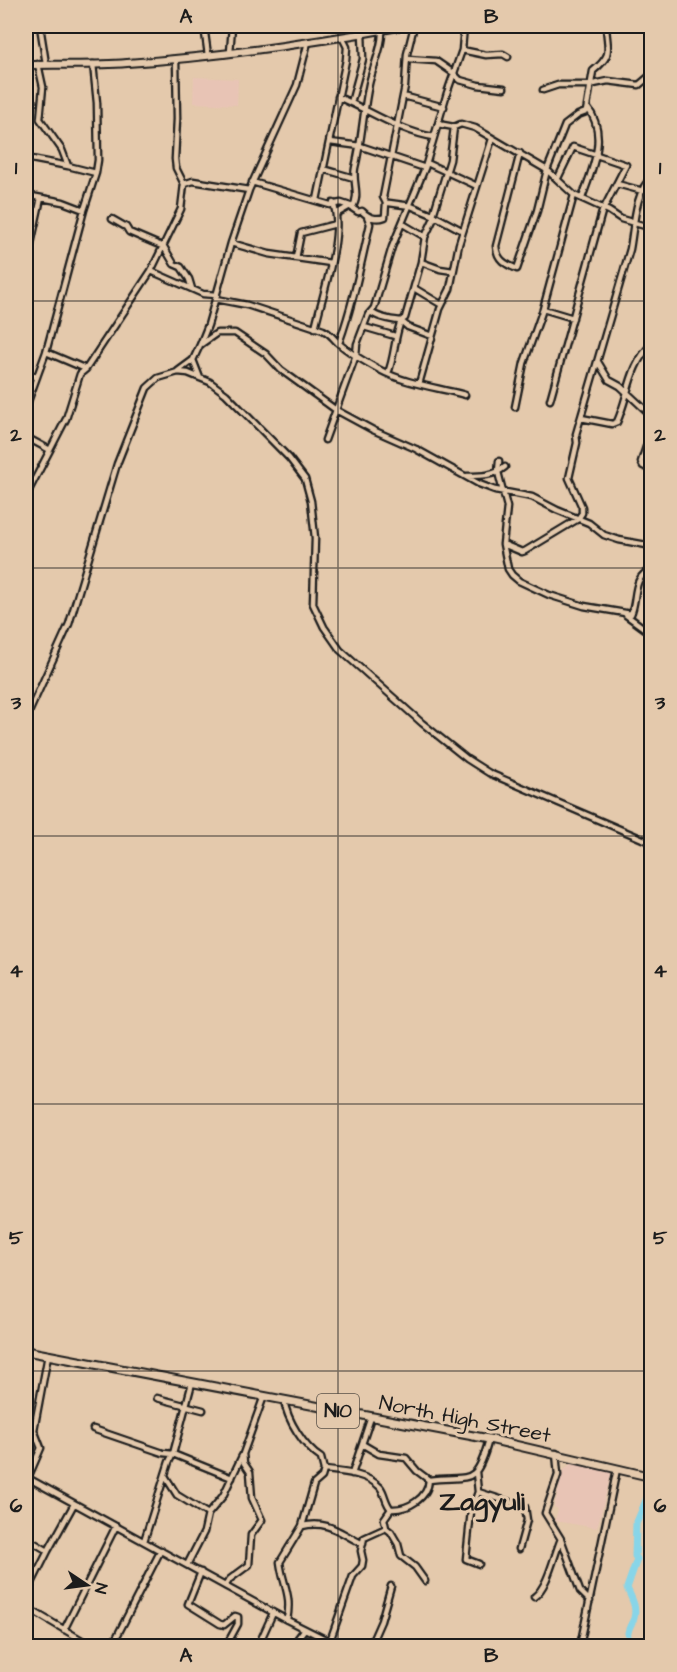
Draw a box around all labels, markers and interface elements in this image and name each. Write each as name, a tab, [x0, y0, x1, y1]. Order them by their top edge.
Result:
text: A	[180, 3, 193, 31]
text: B	[484, 3, 499, 31]
text: 1	[15, 154, 18, 182]
text: 1	[659, 154, 662, 182]
text: 2	[9, 421, 22, 449]
text: 2	[653, 421, 666, 449]
text: 3	[10, 689, 22, 717]
text: 3	[654, 689, 666, 717]
text: 4	[9, 957, 23, 985]
text: 4	[653, 957, 667, 985]
text: 5	[9, 1224, 24, 1252]
text: 5	[653, 1224, 668, 1252]
street label: North High Street	[376, 1388, 554, 1452]
road number: N10	[317, 1394, 359, 1428]
district label: Zagyuli	[439, 1483, 526, 1523]
text: 6	[10, 1492, 23, 1520]
text: 6	[654, 1492, 667, 1520]
north arrow	[57, 1555, 117, 1615]
text: N	[89, 1581, 112, 1596]
text: A	[180, 1642, 193, 1670]
text: B	[484, 1642, 499, 1670]

